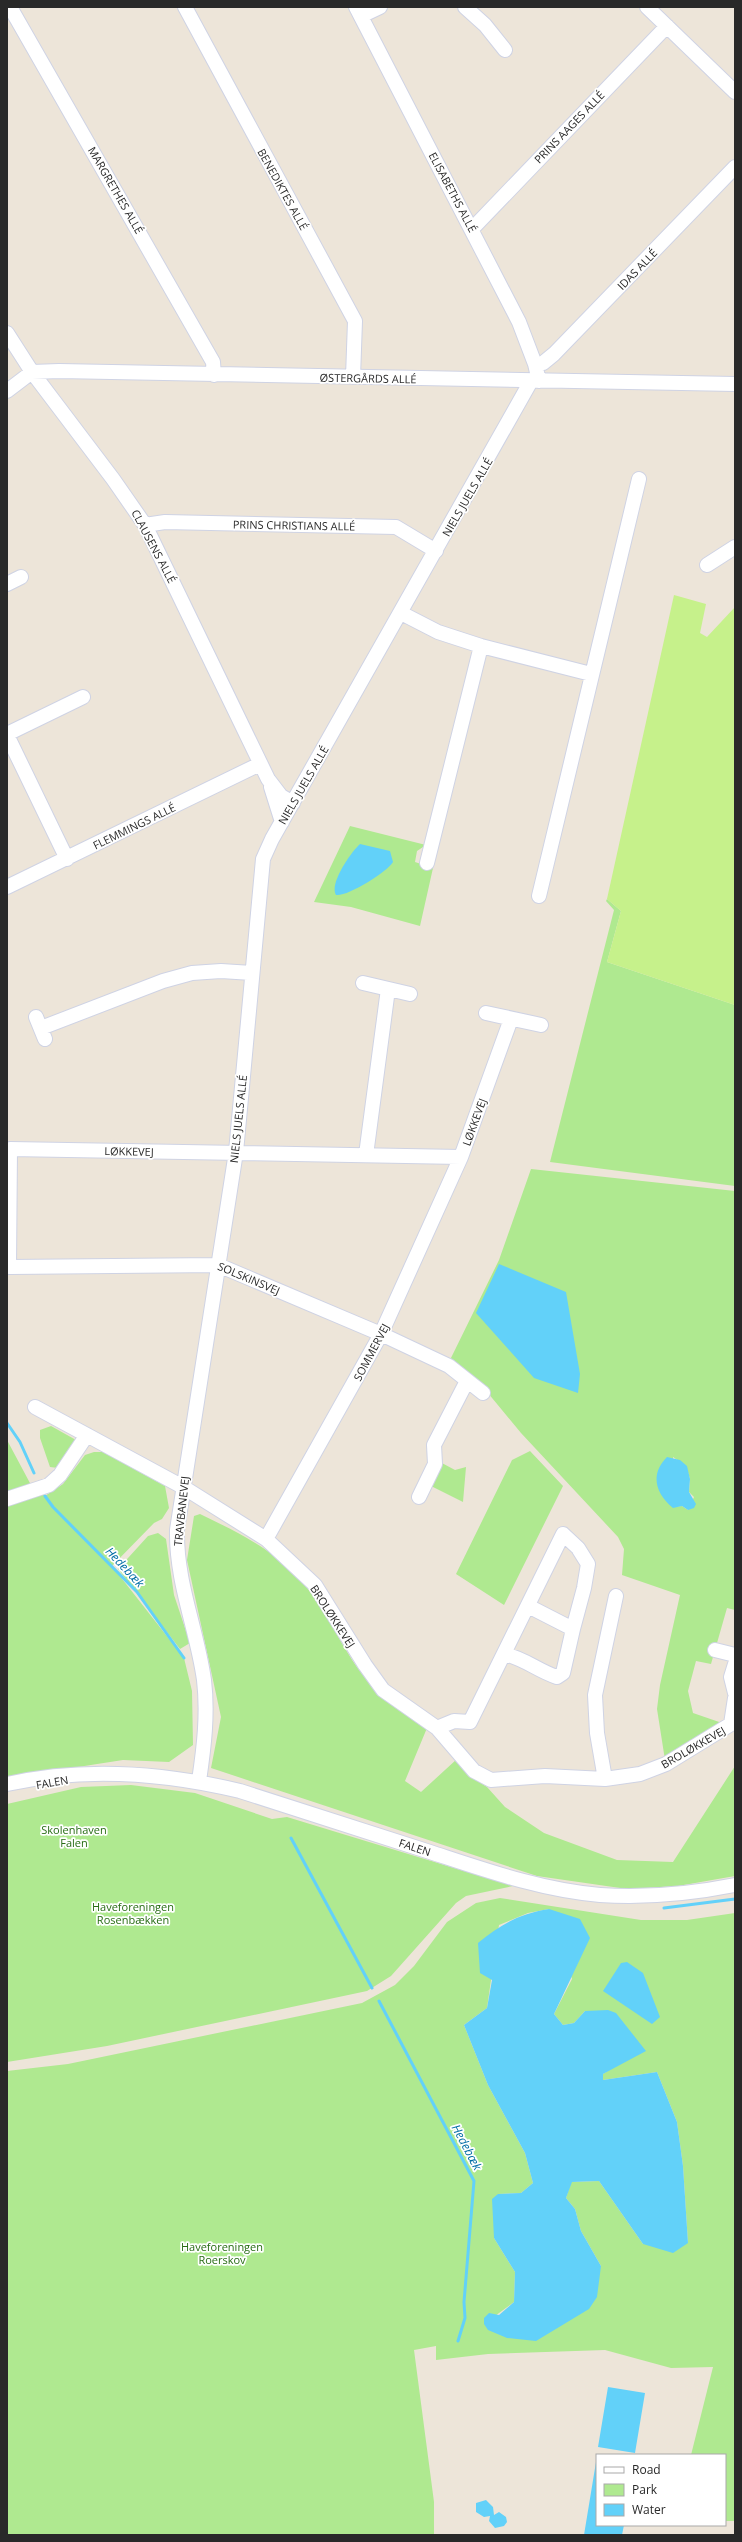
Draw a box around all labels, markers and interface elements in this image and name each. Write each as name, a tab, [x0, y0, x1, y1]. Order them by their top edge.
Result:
street label: PRINS AAGES ALLÉ	[531, 88, 607, 166]
street label: MARGRETHES ALLÉ	[85, 144, 147, 236]
street label: BENEDIKTES ALLÉ	[254, 146, 312, 232]
street label: ELISABETHS ALLÉ	[426, 149, 480, 235]
street label: IDAS ALLÉ	[614, 245, 660, 293]
street label: ØSTERGÅRDS ALLÉ	[320, 370, 416, 386]
street label: NIELS JUELS ALLÉ	[438, 455, 496, 539]
street label: CLAUSENS ALLÉ	[128, 506, 180, 586]
street label: PRINS CHRISTIANS ALLÉ	[233, 516, 355, 534]
street label: NIELS JUELS ALLÉ	[274, 743, 332, 827]
street label: FLEMMINGS ALLÉ	[90, 800, 178, 852]
street label: NIELS JUELS ALLÉ	[226, 1074, 250, 1164]
street label: LØKKEVEJ	[458, 1096, 490, 1148]
street label: LØKKEVEJ	[104, 1143, 154, 1159]
street label: SOLSKINSVEJ	[216, 1258, 282, 1298]
street label: SOMMERVEJ	[350, 1321, 392, 1383]
street label: TRAVBANEVEJ	[170, 1475, 192, 1547]
water label: Hedebæk	[102, 1543, 149, 1592]
street label: BROLØKKEVEJ	[307, 1582, 359, 1650]
street label: BROLØKKEVEJ	[658, 1723, 728, 1771]
street label: FALEN	[35, 1772, 69, 1792]
park label: Skolenhaven Falen	[41, 1822, 107, 1850]
street label: FALEN	[397, 1835, 433, 1859]
park label: Haveforeningen Rosenbækken	[92, 1899, 174, 1927]
water label: Hedebæk	[448, 2121, 487, 2174]
park label: Haveforeningen Roerskov	[181, 2239, 263, 2267]
legend	[596, 2454, 726, 2526]
text: Road	[632, 2461, 661, 2478]
text: Park	[632, 2481, 658, 2498]
text: Water	[632, 2501, 666, 2518]

